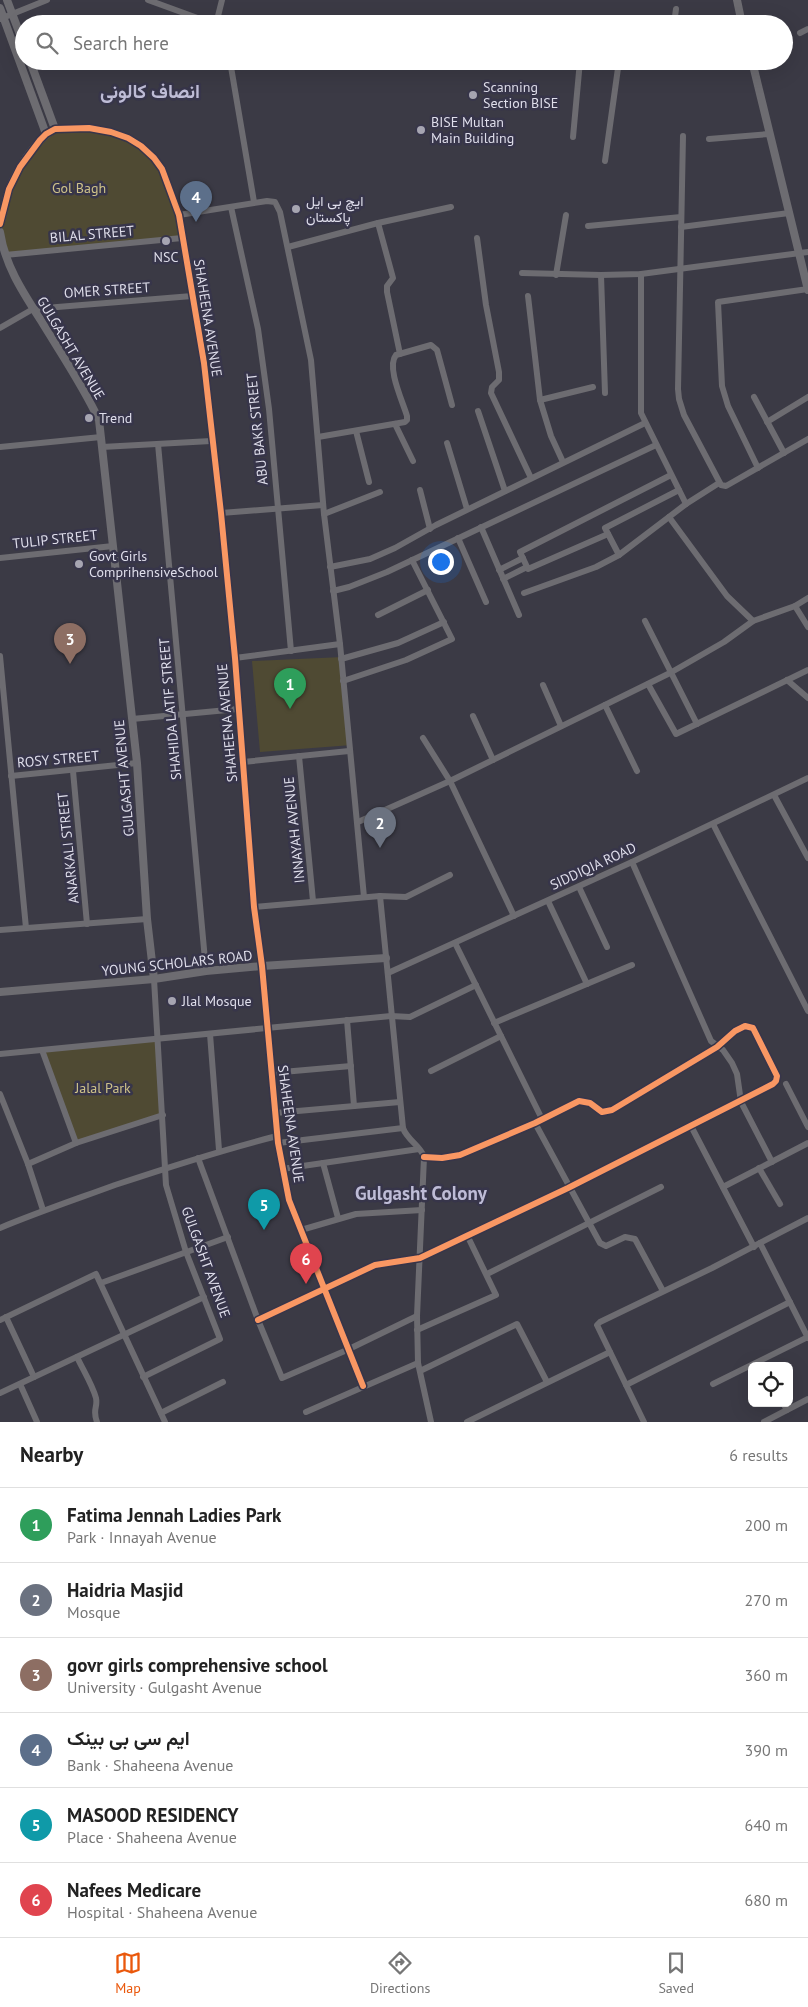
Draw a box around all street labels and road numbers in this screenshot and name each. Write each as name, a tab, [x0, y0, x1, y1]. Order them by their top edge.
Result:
street label: BILAL STREET	[49, 221, 135, 247]
street label: SHAHEENA AVENUE	[190, 258, 226, 378]
street label: OMER STREET	[63, 278, 151, 302]
street label: GULGASHT AVENUE	[33, 293, 109, 403]
street label: ABU BAKR STREET	[242, 372, 272, 486]
street label: TULIP STREET	[12, 526, 99, 552]
street label: SHAHIDA LATIF STREET	[155, 637, 185, 781]
street label: SHAHEENA AVENUE	[213, 663, 241, 783]
street label: GULGASHT AVENUE	[110, 719, 138, 837]
street label: ROSY STREET	[16, 746, 100, 772]
street label: INNAYAH AVENUE	[279, 776, 309, 884]
street label: ANARKALI STREET	[53, 791, 83, 905]
street label: SIDDIQIA ROAD	[547, 838, 639, 894]
street label: YOUNG SCHOLARS ROAD	[101, 946, 253, 980]
street label: SHAHEENA AVENUE	[274, 1064, 308, 1184]
street label: GULGASHT AVENUE	[178, 1204, 234, 1320]

